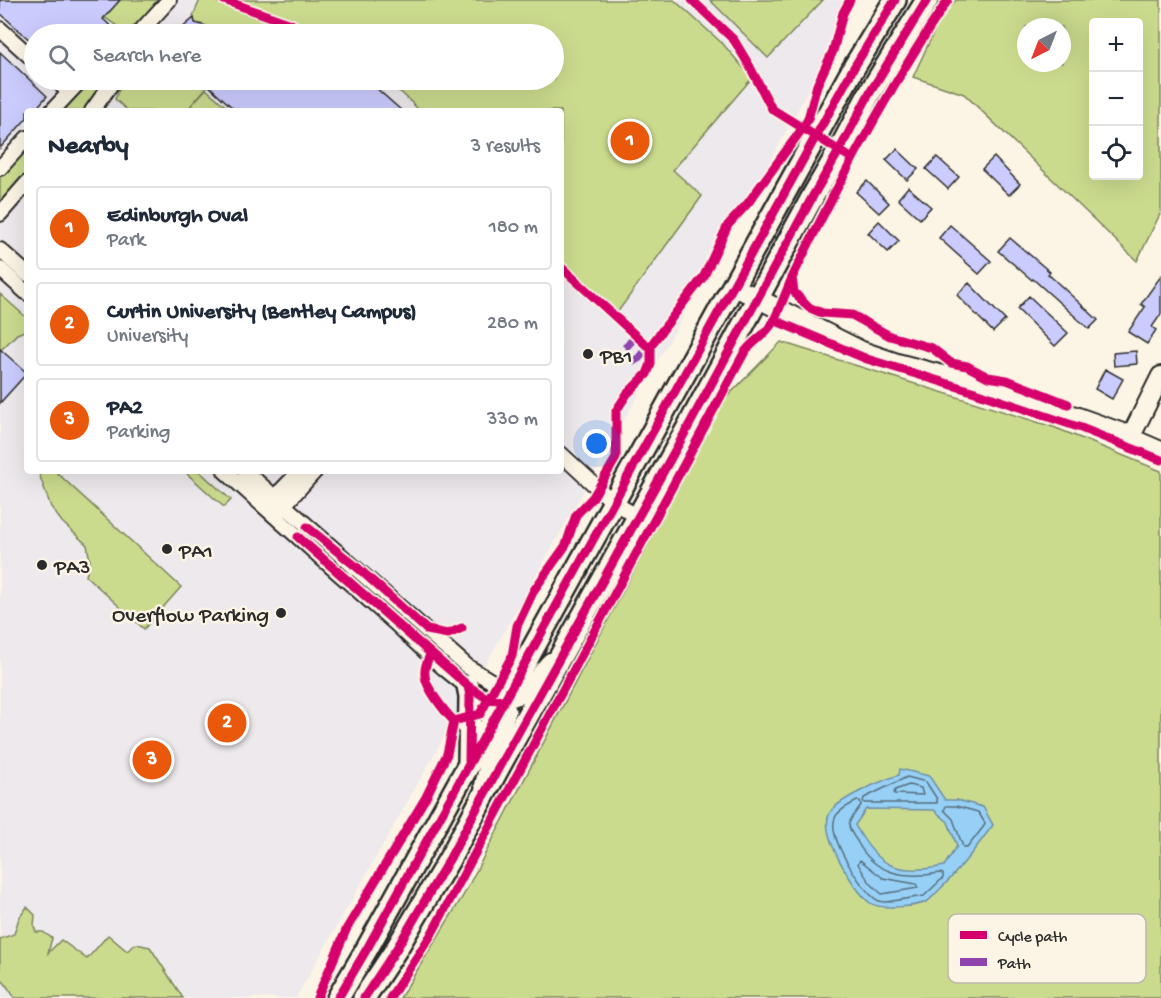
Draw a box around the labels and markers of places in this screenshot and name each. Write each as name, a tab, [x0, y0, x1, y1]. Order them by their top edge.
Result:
pin: 1	[610, 118, 650, 164]
place label: PB1	[599, 345, 632, 371]
marker: PB1	[581, 347, 595, 361]
place label: PA1	[178, 540, 213, 566]
marker: PA1	[160, 542, 174, 556]
place label: PA3	[53, 556, 91, 582]
marker: PA3	[35, 558, 49, 572]
place label: Overflow Parking	[112, 604, 269, 630]
marker: Overflow Parking	[274, 606, 288, 620]
pin: 2	[208, 700, 246, 746]
pin: 3	[132, 738, 172, 783]

